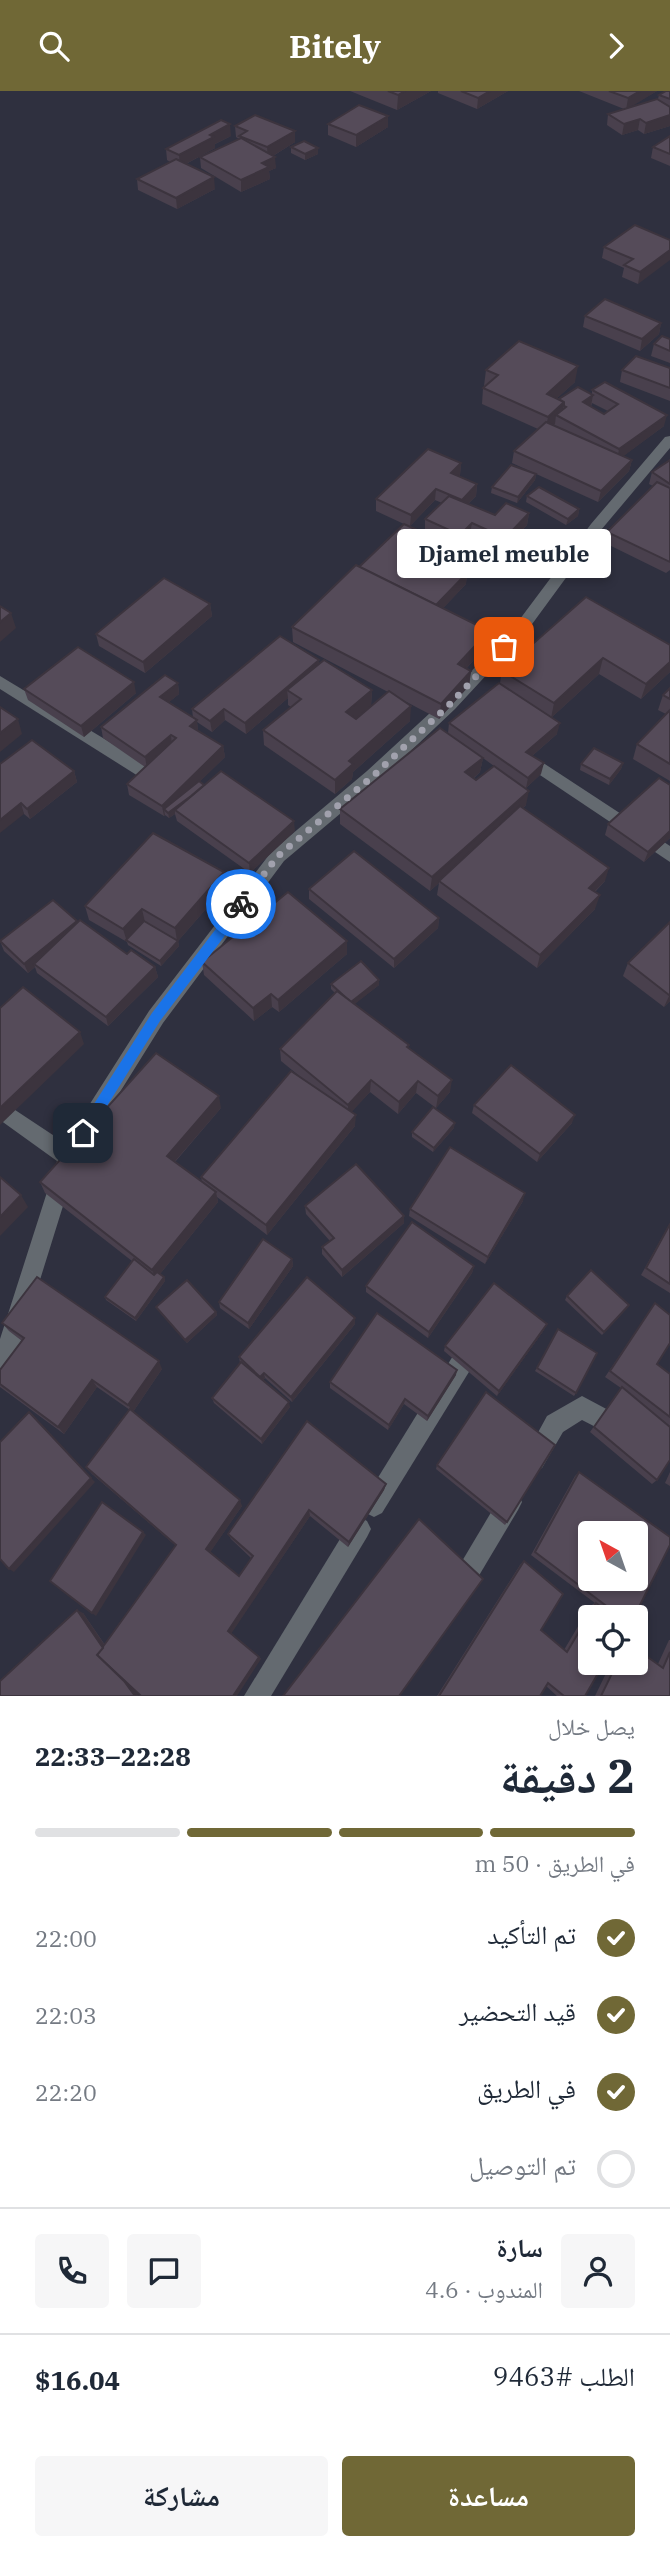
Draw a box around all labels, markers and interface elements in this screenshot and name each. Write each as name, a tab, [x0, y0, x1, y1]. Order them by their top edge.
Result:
text: Bitely	[289, 25, 381, 67]
icon: search	[35, 27, 73, 65]
icon: forward	[597, 27, 635, 65]
callout: Djamel meuble	[397, 528, 611, 577]
text: Djamel meuble	[418, 538, 590, 568]
pin	[474, 617, 534, 677]
icon: bag	[485, 628, 523, 666]
courier	[206, 869, 276, 939]
icon: bike	[222, 885, 260, 923]
pin	[53, 1103, 113, 1163]
icon: home	[64, 1114, 102, 1152]
north arrow	[578, 1521, 648, 1591]
map controls	[578, 1521, 648, 1675]
button: locate	[578, 1605, 648, 1675]
text: يصل خلال	[548, 1711, 635, 1741]
text: 22:28–22:33	[35, 1739, 191, 1773]
text: 2 دقيقة	[500, 1746, 635, 1806]
text: في الطريق · 50 m	[474, 1848, 635, 1878]
text: تم التأكيد	[487, 1917, 576, 1951]
icon: check	[597, 1919, 635, 1957]
text: 22:00	[35, 1923, 97, 1953]
text: قيد التحضير	[459, 1994, 576, 2028]
icon: check	[597, 1996, 635, 2034]
text: 22:03	[35, 2000, 97, 2030]
text: في الطريق	[477, 2071, 576, 2105]
icon: check	[597, 2073, 635, 2111]
text: 22:20	[35, 2077, 97, 2107]
text: تم التوصيل	[469, 2148, 576, 2182]
text: سارة	[496, 2230, 543, 2264]
button: phone	[35, 2234, 109, 2308]
button: chat	[127, 2234, 201, 2308]
button: person	[561, 2234, 635, 2308]
text: المندوب · 4.6	[425, 2274, 543, 2304]
text: الطلب #9463	[493, 2359, 635, 2393]
text: $16.04	[35, 2363, 120, 2397]
button: مشاركة	[35, 2456, 328, 2536]
button: مساعدة	[342, 2456, 635, 2536]

